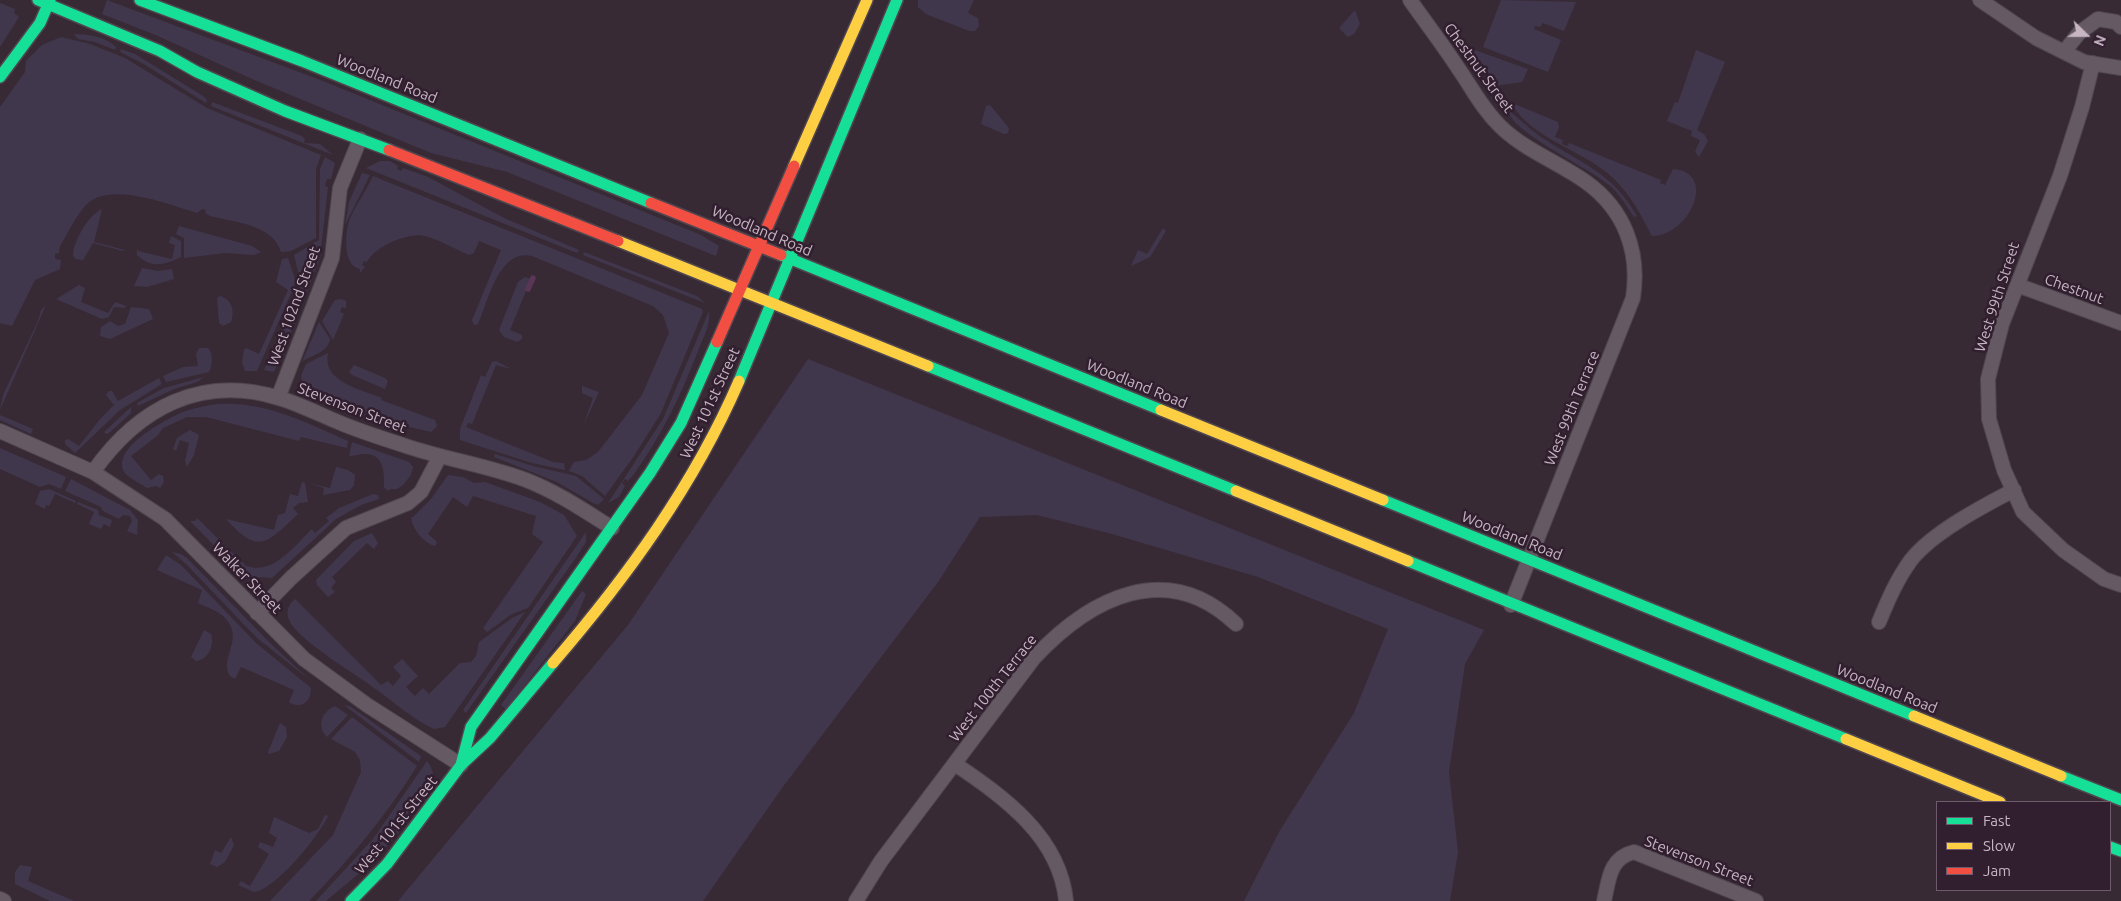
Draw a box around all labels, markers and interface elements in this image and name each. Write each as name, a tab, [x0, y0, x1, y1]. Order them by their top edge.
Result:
north arrow	[2061, 10, 2111, 60]
street label: Chestnut Street	[1440, 20, 1518, 116]
text: N	[2091, 33, 2109, 48]
street label: Woodland Road	[334, 51, 440, 107]
street label: Woodland Road	[709, 202, 815, 260]
street label: West 99th Street	[1971, 240, 2023, 354]
street label: West 102nd Street	[264, 244, 324, 368]
street label: Chestnut	[2042, 270, 2106, 308]
street label: West 101st Street	[676, 344, 744, 462]
street label: West 99th Terrace	[1541, 348, 1603, 468]
street label: Woodland Road	[1084, 356, 1190, 412]
street label: Stevenson Street	[295, 379, 409, 437]
street label: Woodland Road	[1459, 508, 1565, 564]
street label: Walker Street	[209, 539, 285, 617]
street label: West 100th Terrace	[946, 631, 1040, 745]
street label: Woodland Road	[1834, 661, 1940, 717]
street label: West 101st Street	[351, 772, 441, 878]
legend	[1936, 801, 2111, 891]
text: Fast	[1983, 812, 2010, 829]
street label: Stevenson Street	[1642, 832, 1756, 890]
text: Slow	[1983, 837, 2015, 854]
text: Jam	[1983, 862, 2011, 879]

